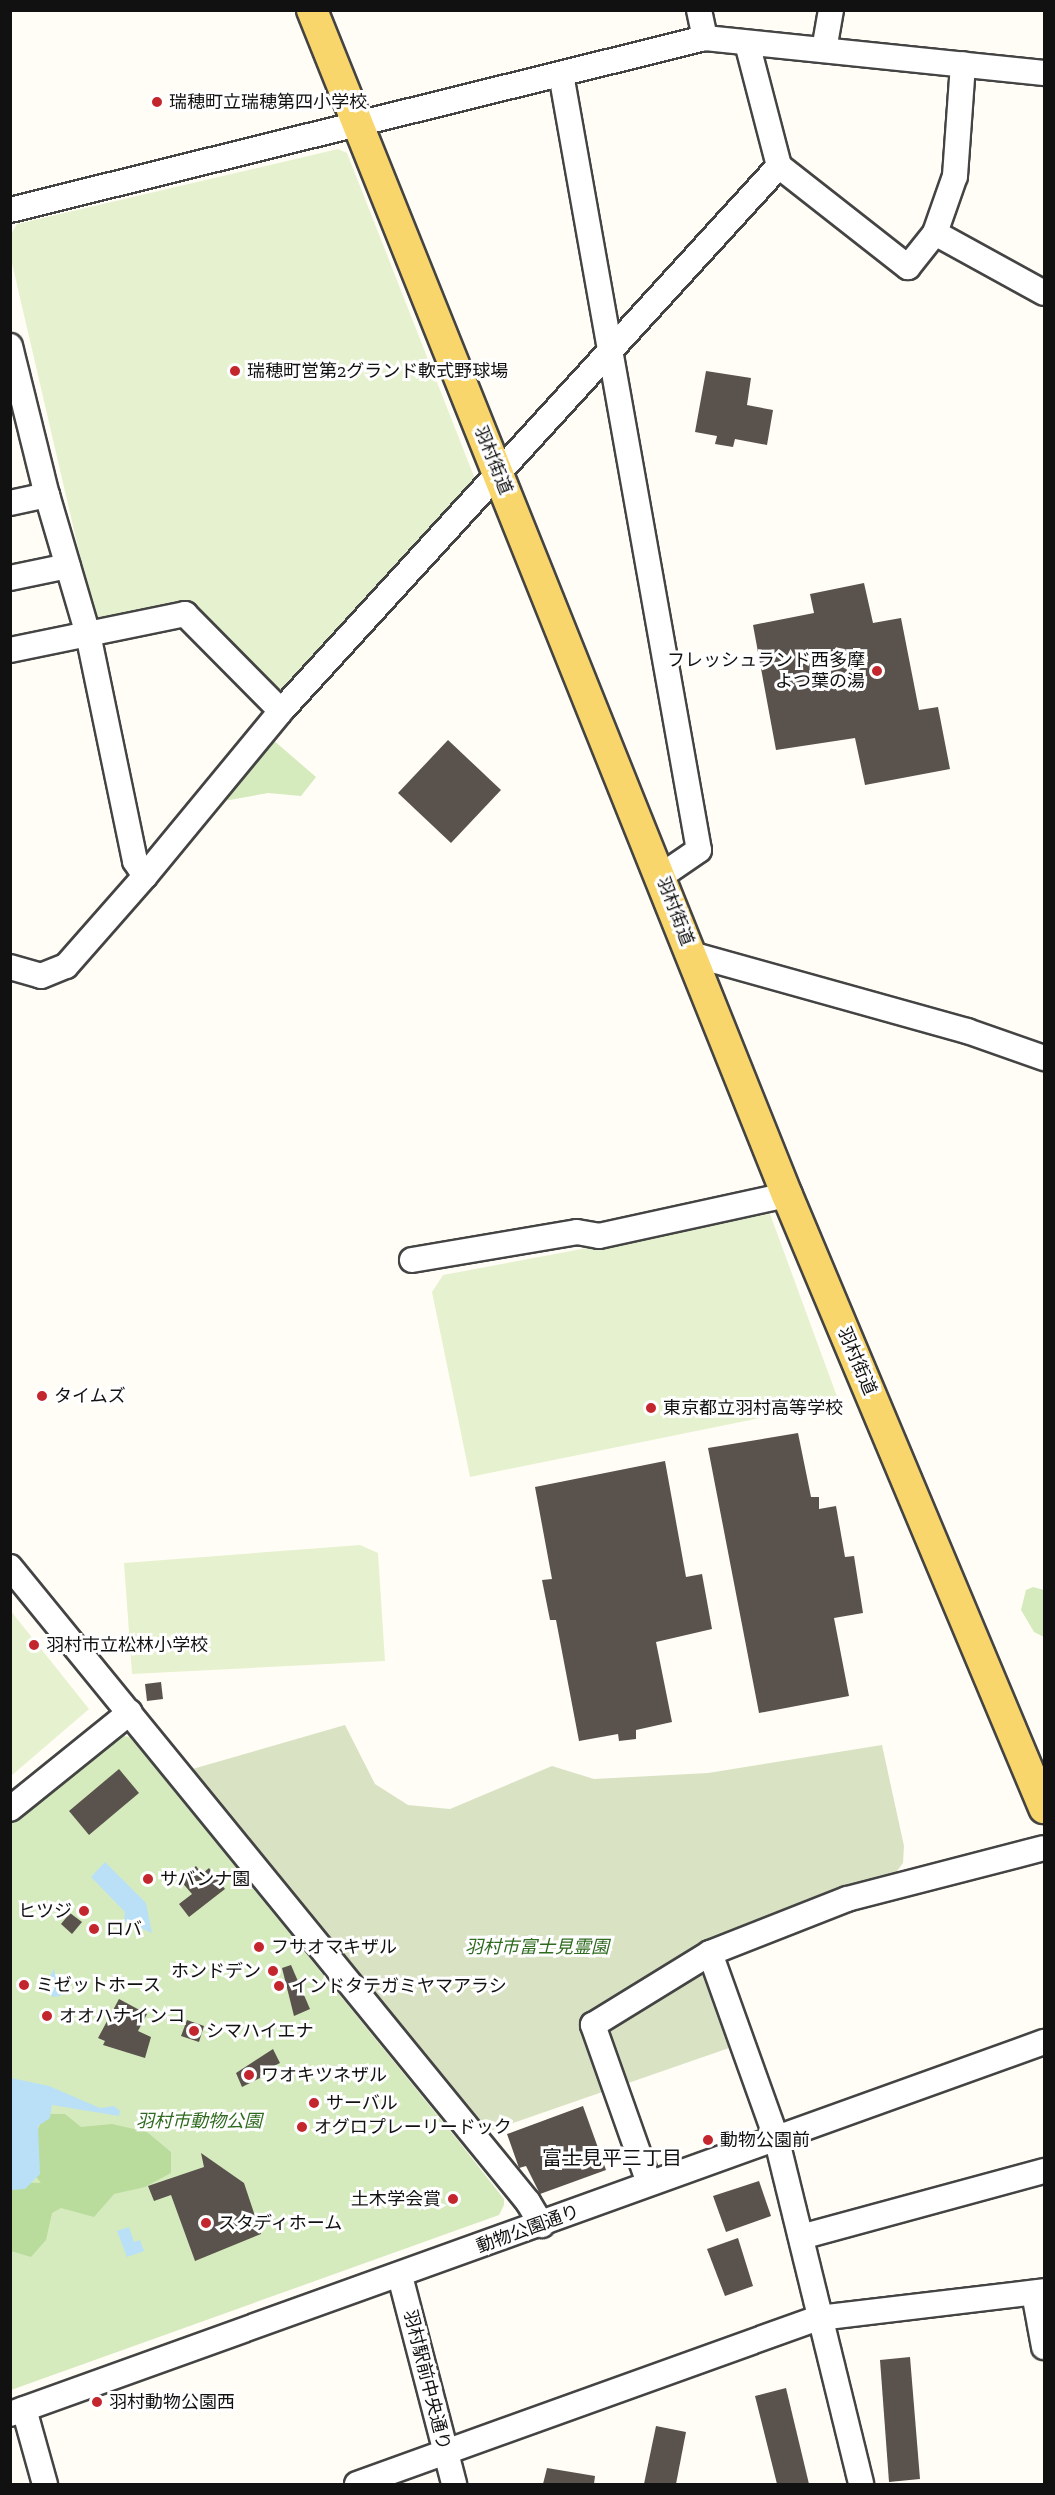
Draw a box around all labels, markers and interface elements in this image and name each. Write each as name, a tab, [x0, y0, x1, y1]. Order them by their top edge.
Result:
place label: 瑞穂町立瑞穂第四小学校	[169, 91, 367, 113]
marker: 瑞穂町立瑞穂第四小学校	[150, 95, 164, 109]
place label: 瑞穂町営第2グランド軟式野球場	[247, 360, 508, 382]
marker: 瑞穂町営第2グランド軟式野球場	[228, 364, 242, 378]
street label: 羽村街道	[470, 423, 516, 497]
place label: フレッシュランド西多摩 よつ葉の湯	[667, 650, 865, 692]
marker: フレッシュランド西多摩 よつ葉の湯	[870, 664, 884, 678]
street label: 羽村街道	[652, 874, 698, 948]
street label: 羽村街道	[833, 1324, 881, 1398]
place label: タイムズ	[54, 1385, 126, 1407]
marker: タイムズ	[35, 1389, 49, 1403]
place label: 東京都立羽村高等学校	[663, 1397, 843, 1419]
marker: 東京都立羽村高等学校	[644, 1401, 658, 1415]
place label: 羽村市立松林小学校	[46, 1634, 208, 1656]
marker: 羽村市立松林小学校	[27, 1638, 41, 1652]
place label: サバンナ園	[160, 1868, 250, 1890]
marker: サバンナ園	[141, 1872, 155, 1886]
place label: ヒツジ	[18, 1900, 72, 1922]
marker: ヒツジ	[77, 1904, 91, 1918]
place label: ロバ	[106, 1918, 142, 1940]
marker: ロバ	[87, 1922, 101, 1936]
place label: フサオマキザル	[271, 1936, 397, 1958]
park label: 羽村市富士見霊園	[465, 1936, 609, 1958]
marker: フサオマキザル	[252, 1940, 266, 1954]
place label: ホンドデン	[171, 1960, 261, 1982]
marker: ホンドデン	[266, 1964, 280, 1978]
place label: ミゼットホース	[36, 1974, 162, 1996]
place label: インドタテガミヤマアラシ	[291, 1975, 507, 1997]
marker: ミゼットホース	[17, 1978, 31, 1992]
marker: インドタテガミヤマアラシ	[272, 1979, 286, 1993]
place label: オオハナインコ	[59, 2005, 185, 2027]
marker: オオハナインコ	[40, 2009, 54, 2023]
place label: シマハイエナ	[206, 2020, 314, 2042]
marker: シマハイエナ	[187, 2024, 201, 2038]
place label: ワオキツネザル	[261, 2064, 387, 2086]
marker: ワオキツネザル	[242, 2068, 256, 2082]
place label: サーバル	[326, 2092, 398, 2114]
marker: サーバル	[307, 2096, 321, 2110]
park label: 羽村市動物公園	[136, 2110, 262, 2132]
place label: オグロプレーリードック	[314, 2116, 512, 2138]
marker: オグロプレーリードック	[295, 2120, 309, 2134]
place label: 動物公園前	[720, 2129, 810, 2151]
marker: 動物公園前	[701, 2133, 715, 2147]
district label: 富士見平三丁目	[542, 2146, 682, 2170]
place label: 土木学会賞	[351, 2188, 441, 2210]
marker: 土木学会賞	[446, 2192, 460, 2206]
street label: 動物公園通り	[474, 2200, 582, 2258]
place label: スタディホーム	[218, 2212, 344, 2234]
marker: スタディホーム	[199, 2216, 213, 2230]
street label: 羽村駅前中央通り	[399, 2308, 455, 2452]
place label: 羽村動物公園西	[109, 2391, 235, 2413]
marker: 羽村動物公園西	[90, 2395, 104, 2409]

